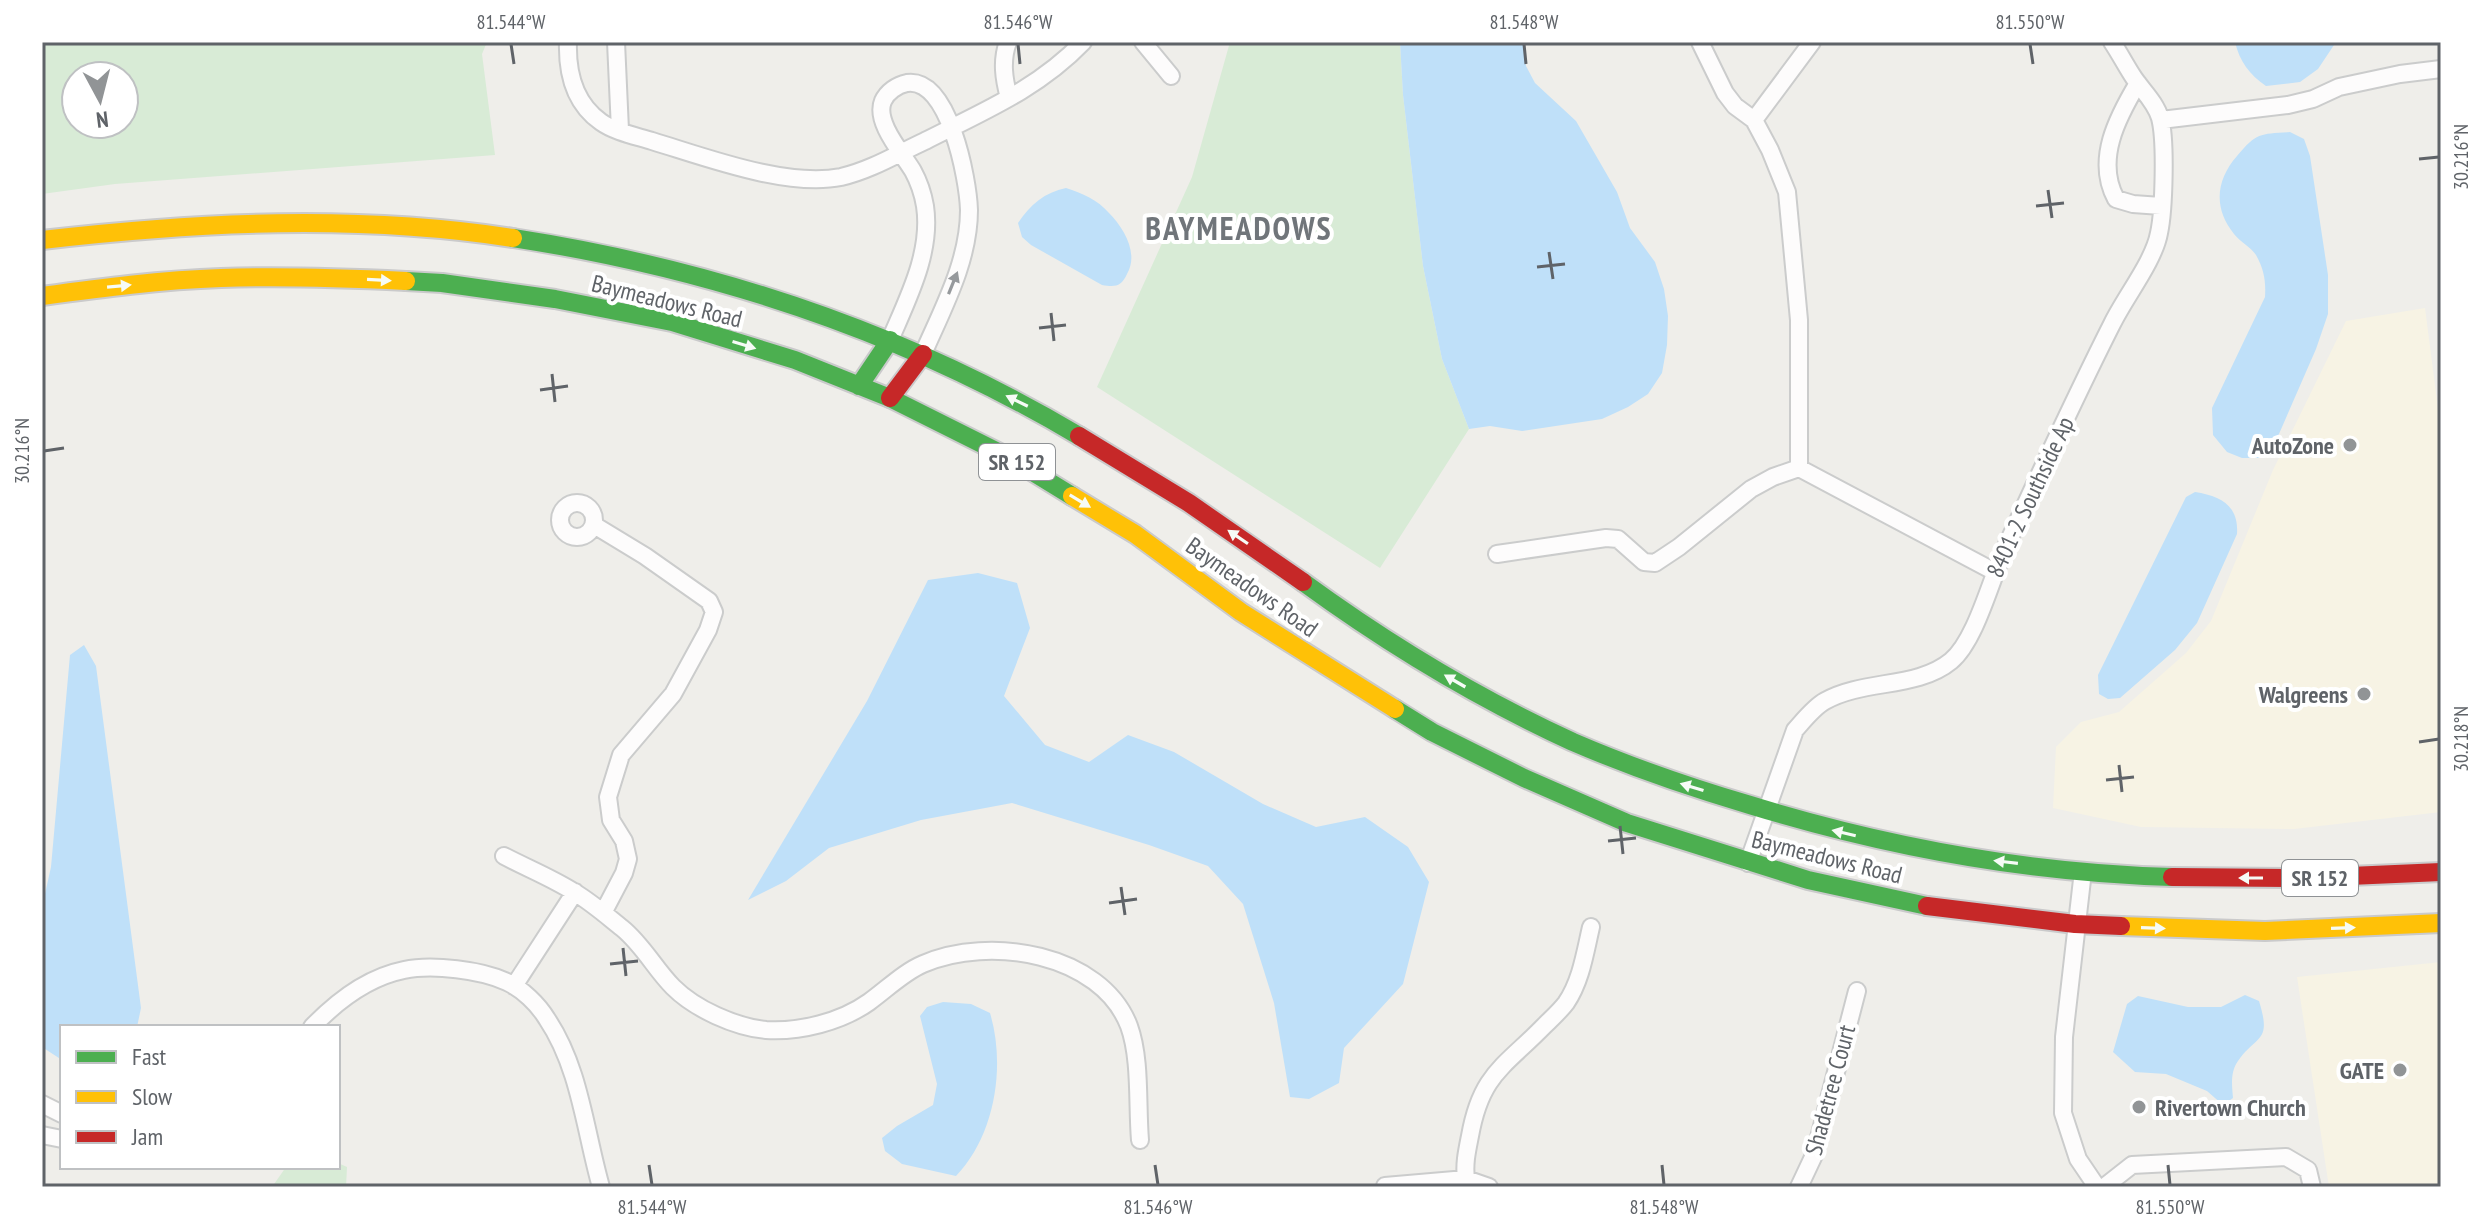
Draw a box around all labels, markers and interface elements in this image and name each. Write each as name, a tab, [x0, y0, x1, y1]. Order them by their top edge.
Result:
text: 81.544°W	[477, 9, 546, 35]
text: 81.546°W	[984, 9, 1053, 35]
text: 81.548°W	[1490, 9, 1559, 35]
text: 81.550°W	[1996, 9, 2065, 35]
north arrow	[60, 60, 140, 140]
text: N	[95, 105, 110, 134]
text: 30.216°N	[2448, 124, 2474, 190]
district label: BAYMEADOWS	[1145, 207, 1333, 249]
street label: Baymeadows Road	[589, 267, 745, 335]
one-way arrow	[947, 271, 960, 295]
one-way arrow	[367, 273, 392, 286]
one-way arrow	[107, 279, 132, 292]
one-way arrow	[732, 339, 756, 352]
one-way arrow	[1005, 394, 1028, 408]
street label: 8401-2 Southside Ap	[1979, 412, 2081, 582]
text: 30.216°N	[9, 418, 35, 484]
place label: AutoZone	[2251, 430, 2334, 461]
marker: AutoZone	[2341, 436, 2359, 454]
road number: SR 152	[979, 444, 1055, 480]
one-way arrow	[1069, 493, 1091, 507]
street label: Baymeadows Road	[1180, 530, 1324, 644]
one-way arrow	[1227, 530, 1249, 545]
one-way arrow	[1443, 674, 1466, 688]
place label: Walgreens	[2258, 679, 2348, 710]
marker: Walgreens	[2355, 685, 2373, 703]
text: 30.218°N	[2448, 706, 2474, 772]
one-way arrow	[1679, 780, 1703, 792]
street label: Baymeadows Road	[1749, 823, 1905, 891]
one-way arrow	[1831, 826, 1856, 839]
one-way arrow	[1993, 855, 2018, 868]
road number: SR 152	[2282, 860, 2358, 896]
one-way arrow	[2238, 872, 2263, 884]
one-way arrow	[2141, 922, 2166, 935]
one-way arrow	[2331, 922, 2356, 935]
street label: Shadetree Court	[1798, 1021, 1862, 1158]
legend	[60, 1025, 340, 1169]
text: Fast	[132, 1041, 167, 1072]
place label: GATE	[2340, 1055, 2384, 1086]
marker: GATE	[2391, 1061, 2409, 1079]
text: Slow	[132, 1081, 173, 1112]
place label: Rivertown Church	[2155, 1092, 2306, 1123]
marker: Rivertown Church	[2130, 1098, 2148, 1116]
text: Jam	[131, 1121, 163, 1152]
text: 81.544°W	[618, 1194, 687, 1220]
text: 81.546°W	[1124, 1194, 1193, 1220]
text: 81.548°W	[1630, 1194, 1699, 1220]
text: 81.550°W	[2136, 1194, 2205, 1220]

